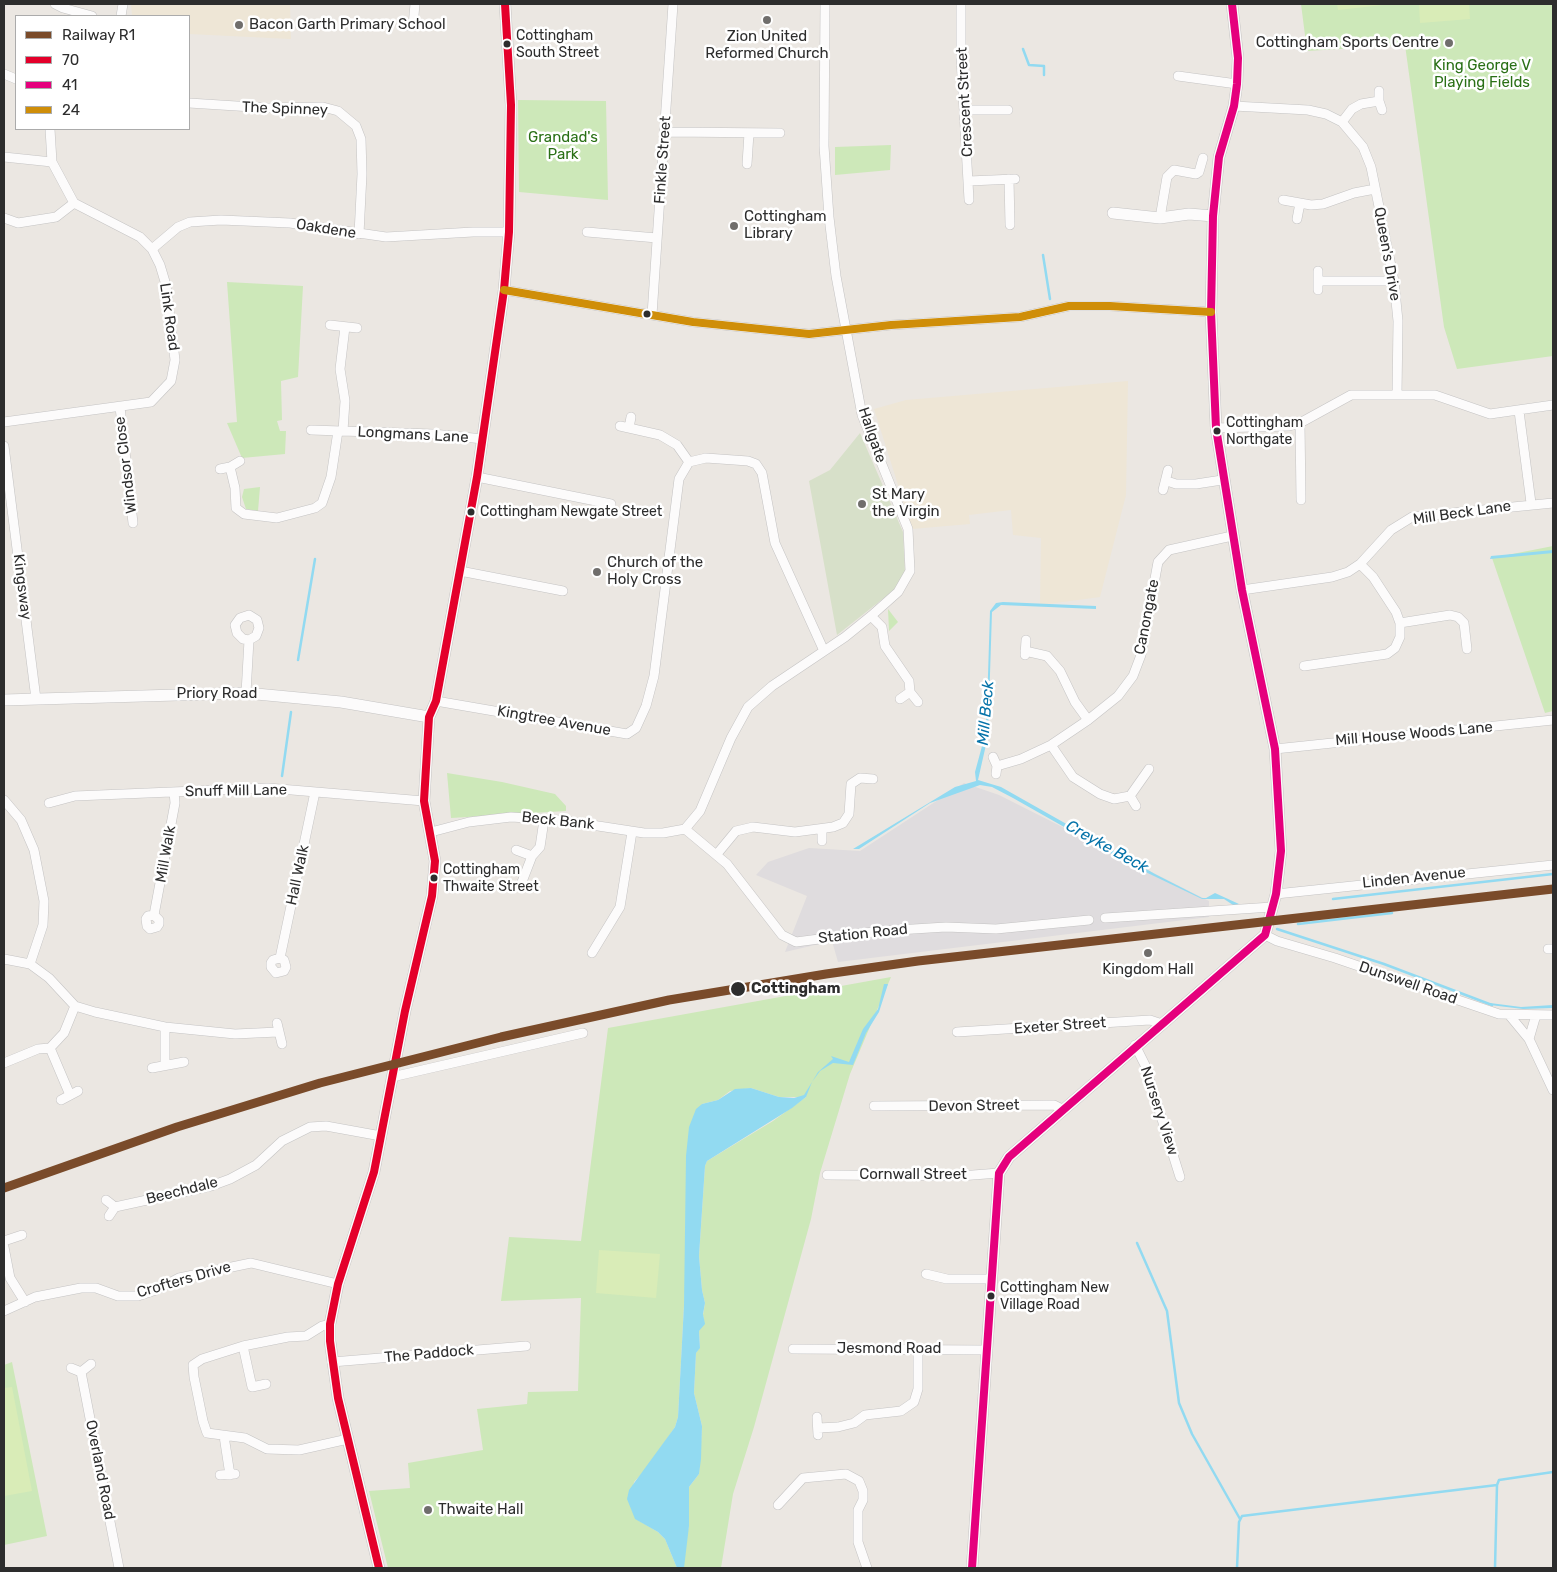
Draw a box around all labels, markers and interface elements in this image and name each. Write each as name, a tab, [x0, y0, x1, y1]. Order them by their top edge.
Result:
marker: Zion United Reformed Church	[761, 14, 773, 26]
legend	[15, 15, 190, 130]
place label: Bacon Garth Primary School	[249, 16, 446, 34]
marker: Bacon Garth Primary School	[233, 19, 245, 31]
text: Railway R1	[62, 26, 135, 44]
place label: Cottingham South Street	[516, 28, 599, 60]
place label: Zion United Reformed Church	[705, 28, 829, 63]
place label: Cottingham Sports Centre	[1256, 34, 1439, 52]
marker: Cottingham Sports Centre	[1443, 37, 1455, 49]
marker: Cottingham South Street	[502, 39, 512, 49]
street label: Crescent Street	[953, 47, 977, 157]
text: 70	[62, 51, 79, 69]
park label: King George V Playing Fields	[1433, 57, 1531, 92]
text: 41	[62, 76, 77, 94]
street label: The Spinney	[242, 99, 328, 119]
text: 24	[62, 101, 80, 119]
street label: Finkle Street	[651, 115, 675, 205]
park label: Grandad's Park	[528, 129, 598, 164]
street label: Queen's Drive	[1370, 206, 1404, 302]
place label: Cottingham Library	[744, 208, 827, 243]
street label: Oakdene	[295, 215, 357, 243]
marker: Cottingham Library	[728, 220, 740, 232]
street label: Link Road	[155, 282, 183, 352]
unlabelled marker	[642, 309, 652, 319]
street label: Hallgate	[854, 405, 890, 465]
street label: Windsor Close	[111, 415, 141, 515]
place label: Cottingham Northgate	[1226, 415, 1303, 448]
street label: Longmans Lane	[357, 423, 469, 447]
marker: Cottingham Northgate	[1212, 426, 1222, 436]
place label: St Mary the Virgin	[872, 486, 940, 521]
street label: Mill Beck Lane	[1412, 497, 1512, 529]
marker: St Mary the Virgin	[856, 498, 868, 510]
place label: Cottingham Newgate Street	[480, 504, 662, 520]
marker: Cottingham Newgate Street	[466, 507, 476, 517]
street label: Kingsway	[9, 553, 35, 621]
place label: Church of the Holy Cross	[607, 554, 703, 589]
marker: Church of the Holy Cross	[591, 566, 603, 578]
street label: Canongate	[1131, 578, 1163, 656]
water label: Mill Beck	[974, 680, 998, 746]
street label: Priory Road	[177, 685, 257, 703]
street label: Kingtree Avenue	[496, 702, 612, 740]
street label: Mill House Woods Lane	[1335, 718, 1493, 750]
street label: Snuff Mill Lane	[185, 781, 287, 801]
street label: Beck Bank	[521, 808, 595, 834]
water label: Creyke Beck	[1062, 816, 1152, 878]
street label: Mill Walk	[152, 824, 180, 884]
street label: Hall Walk	[283, 843, 313, 907]
place label: Cottingham Thwaite Street	[443, 862, 539, 894]
street label: Linden Avenue	[1361, 864, 1467, 892]
marker: Cottingham Thwaite Street	[429, 873, 439, 883]
street label: Station Road	[817, 920, 909, 948]
marker: Kingdom Hall	[1142, 947, 1154, 959]
street label: Dunswell Road	[1357, 958, 1459, 1008]
place label: Kingdom Hall	[1102, 961, 1194, 979]
marker: Cottingham	[729, 980, 747, 998]
place label: Cottingham	[751, 980, 840, 998]
street label: Exeter Street	[1013, 1014, 1107, 1038]
street label: Nursery View	[1136, 1064, 1182, 1158]
street label: Devon Street	[928, 1096, 1020, 1116]
street label: Cornwall Street	[859, 1166, 967, 1184]
street label: Beechdale	[144, 1173, 220, 1209]
street label: Crofters Drive	[135, 1258, 233, 1302]
place label: Cottingham New Village Road	[1000, 1280, 1109, 1312]
marker: Cottingham New Village Road	[986, 1291, 996, 1301]
street label: Jesmond Road	[837, 1340, 941, 1358]
street label: The Paddock	[383, 1341, 475, 1367]
street label: Overland Road	[81, 1418, 119, 1522]
place label: Thwaite Hall	[438, 1501, 523, 1519]
marker: Thwaite Hall	[422, 1504, 434, 1516]

